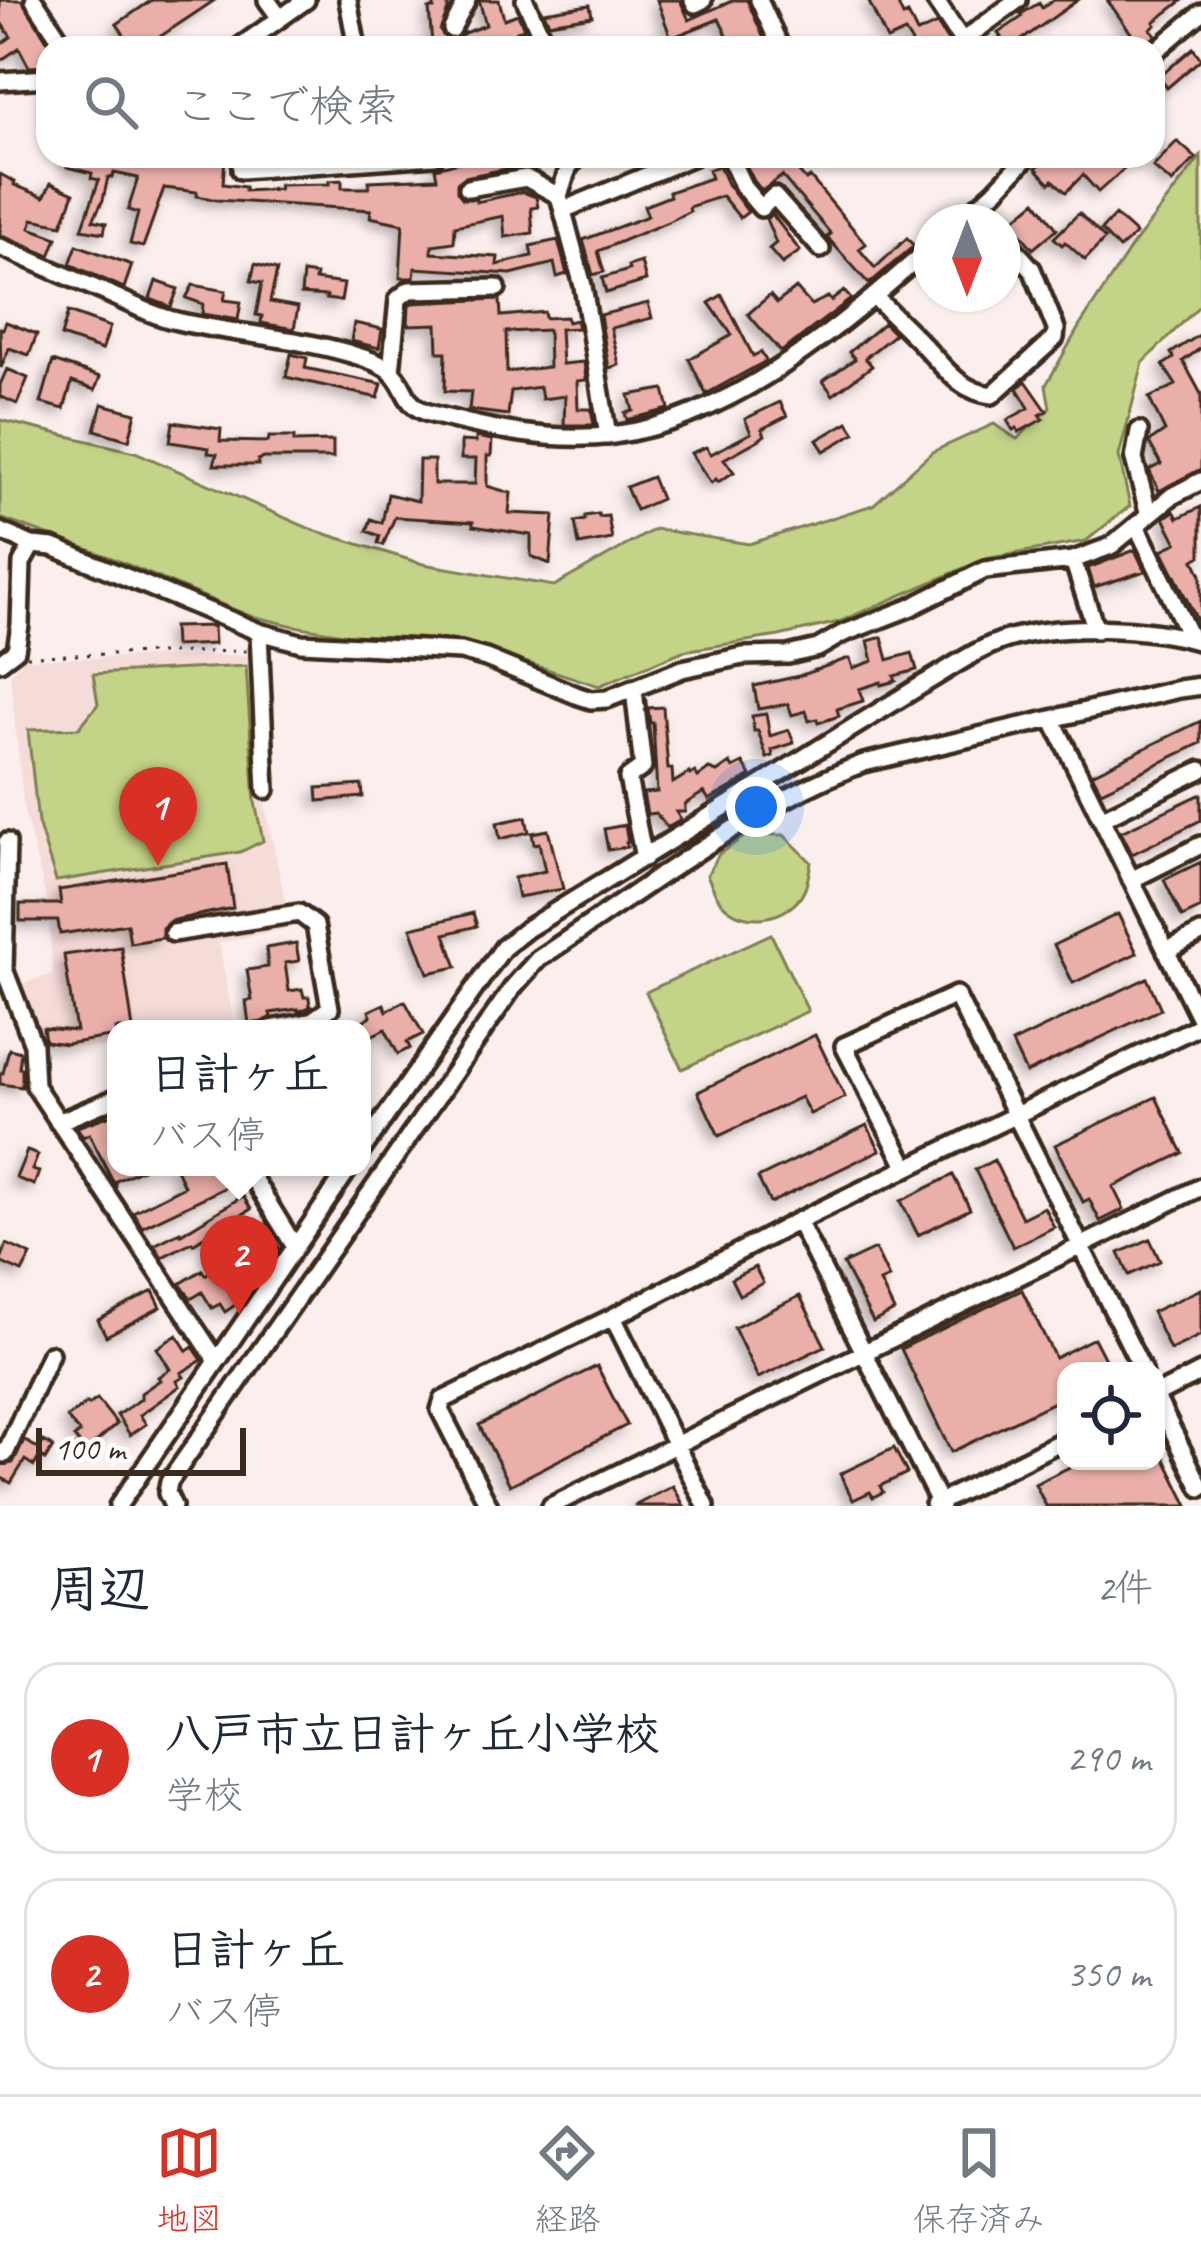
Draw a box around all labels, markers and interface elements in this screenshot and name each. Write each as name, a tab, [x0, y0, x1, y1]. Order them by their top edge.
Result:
search box	[36, 36, 1165, 168]
icon: search	[78, 69, 144, 135]
text: ここで検索	[174, 78, 399, 135]
north arrow	[913, 204, 1021, 312]
pin: 1	[119, 767, 197, 866]
your location	[726, 777, 786, 837]
popup	[107, 1020, 371, 1176]
text: 日計ヶ丘	[149, 1046, 329, 1103]
text: バス停	[149, 1111, 266, 1160]
pin: 2	[200, 1215, 278, 1314]
map controls	[1057, 1362, 1165, 1470]
button: locate	[1057, 1362, 1165, 1470]
scale bar	[36, 1422, 246, 1475]
text: 100 m	[54, 1428, 125, 1470]
text: 周辺	[48, 1557, 150, 1621]
text: 2件	[1096, 1564, 1153, 1613]
text: 八戸市立日計ヶ丘小学校	[165, 1706, 660, 1763]
text: 1	[81, 1734, 99, 1783]
text: 290 m	[1066, 1734, 1150, 1783]
text: 学校	[165, 1771, 243, 1820]
text: 日計ヶ丘	[165, 1922, 345, 1979]
text: 2	[81, 1950, 99, 1999]
text: 350 m	[1066, 1950, 1150, 1999]
text: バス停	[165, 1987, 282, 2036]
tab: 地図	[156, 2120, 222, 2240]
tab: 経路	[534, 2120, 600, 2240]
tab: 保存済み	[913, 2120, 1045, 2240]

